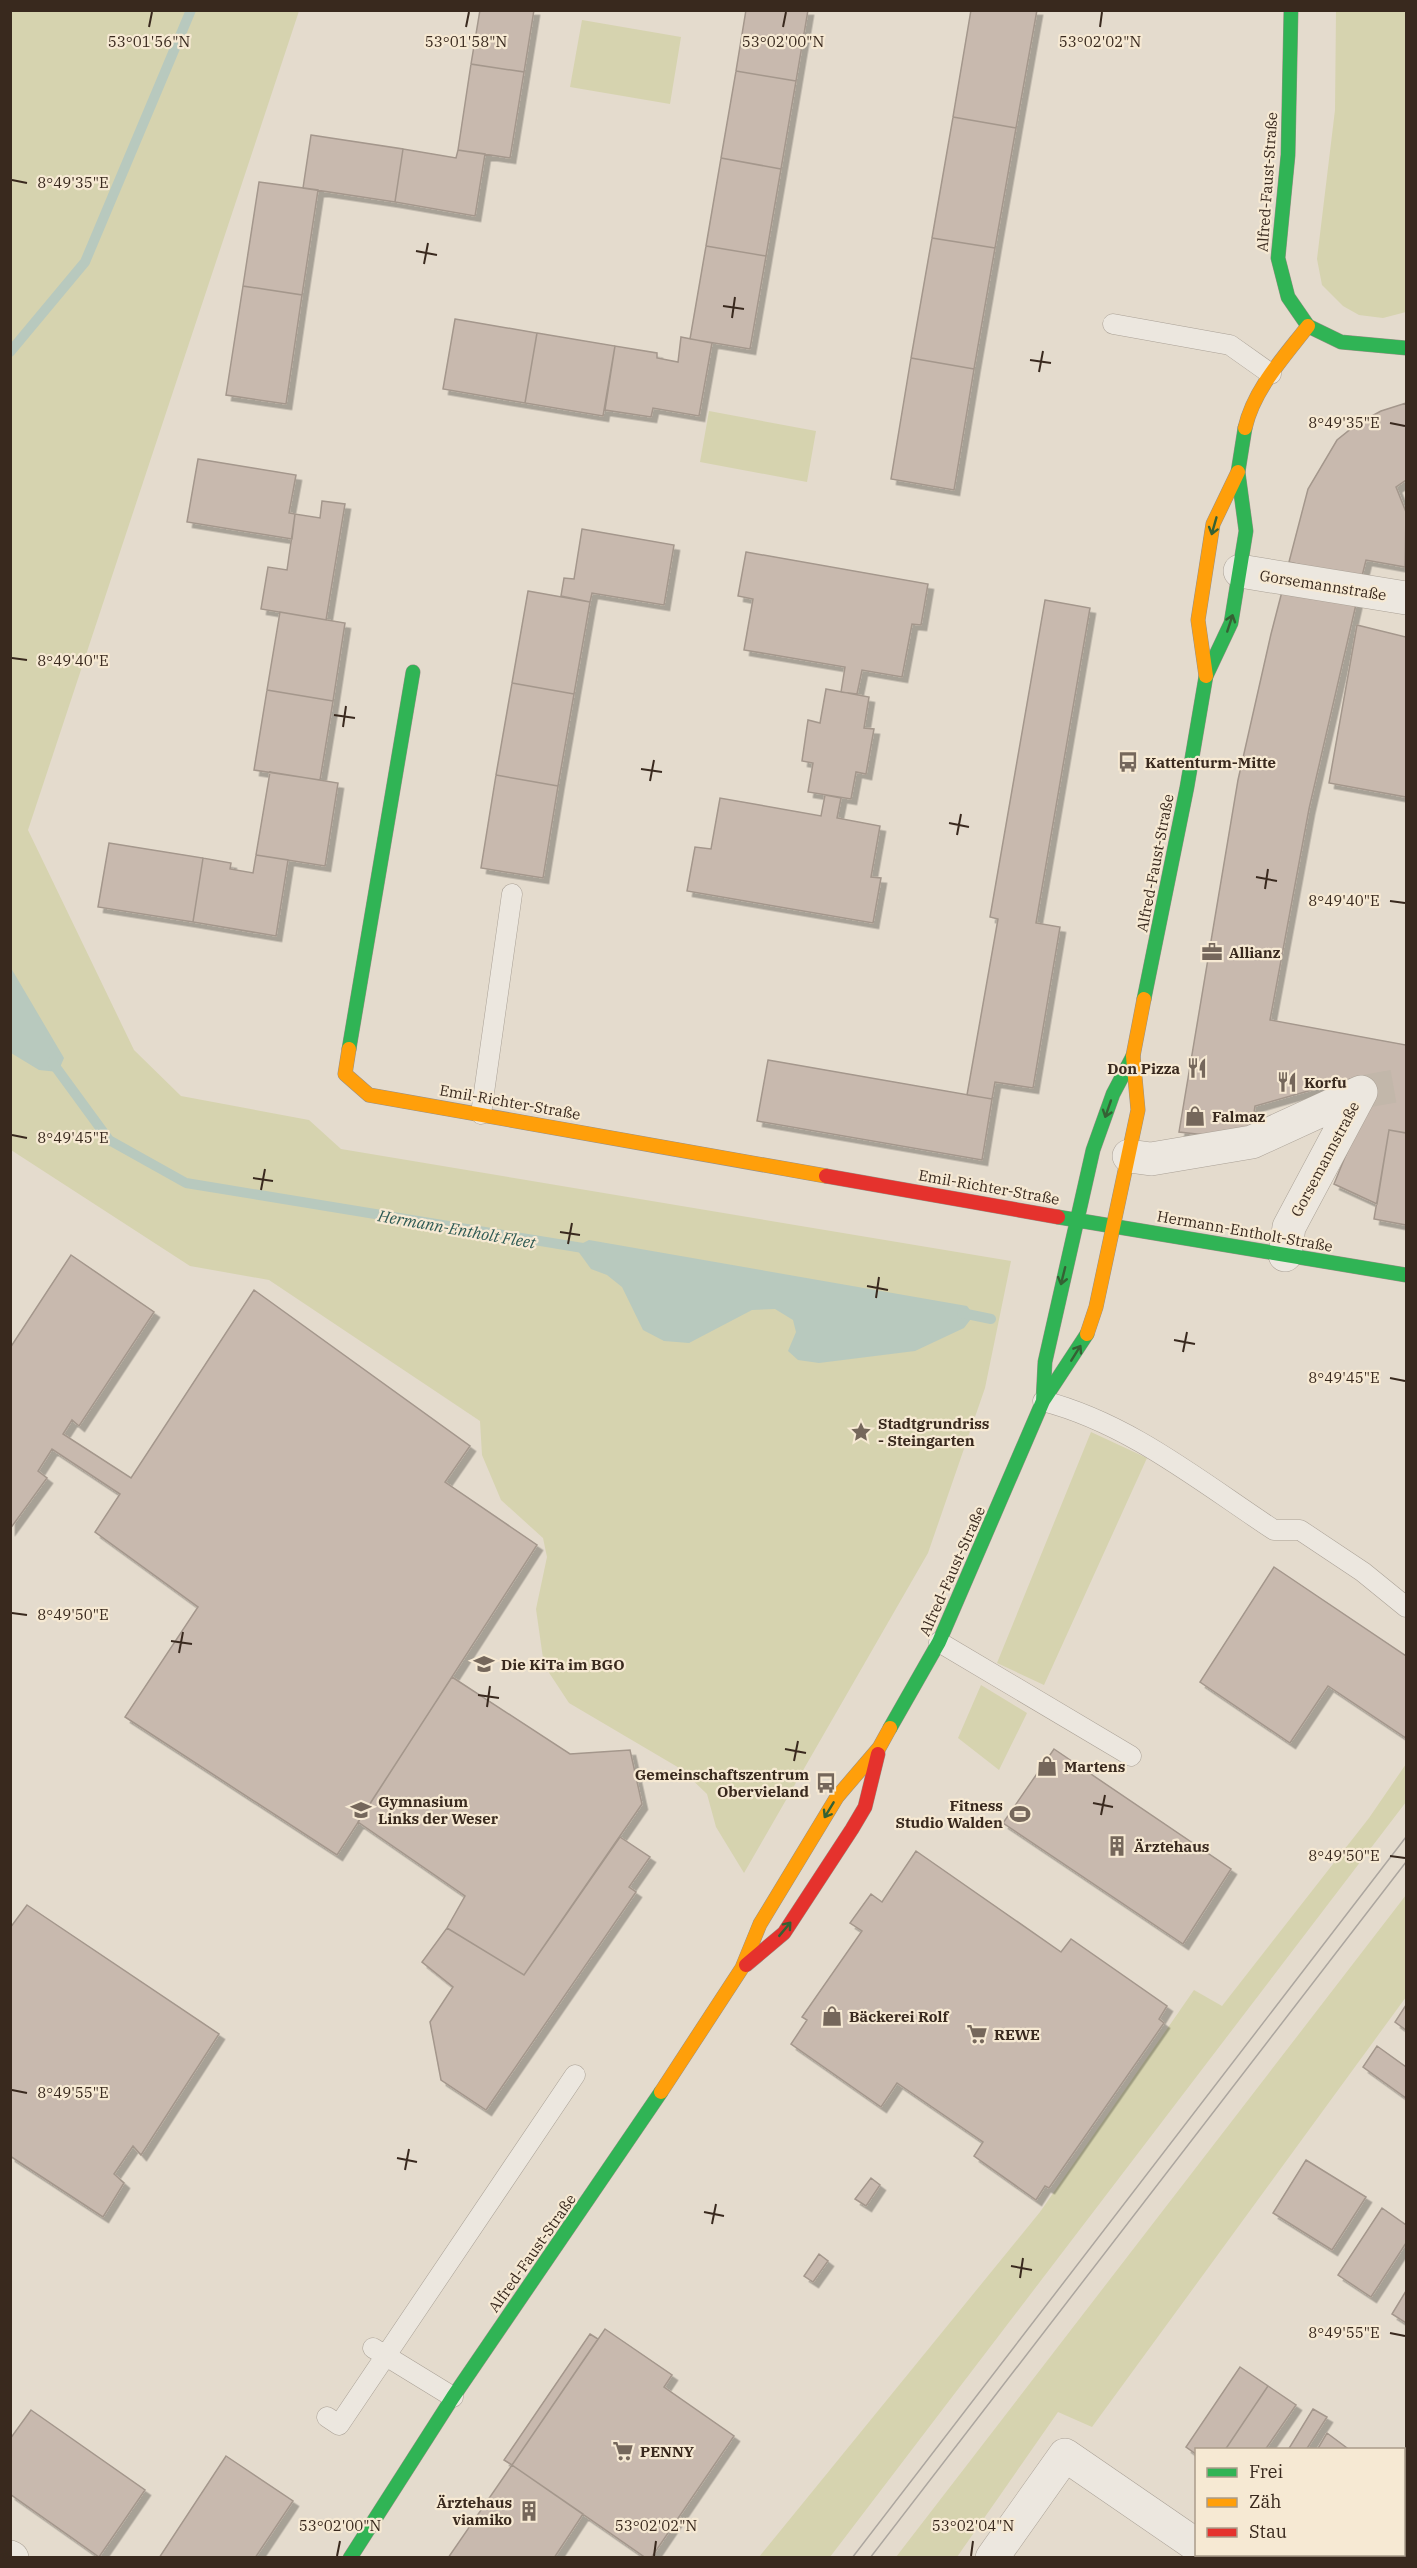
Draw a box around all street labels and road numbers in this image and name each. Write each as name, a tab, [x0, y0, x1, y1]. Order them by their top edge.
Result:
street label: Alfred-Faust-Straße	[1253, 111, 1281, 253]
street label: Gorsemannstraße	[1258, 566, 1388, 604]
street label: Alfred-Faust-Straße	[1132, 792, 1178, 934]
street label: Emil-Richter-Straße	[438, 1080, 582, 1124]
street label: Gorsemannstraße	[1287, 1098, 1363, 1220]
street label: Emil-Richter-Straße	[917, 1165, 1061, 1209]
street label: Hermann-Entholt-Straße	[1156, 1206, 1334, 1256]
street label: Alfred-Faust-Straße	[915, 1503, 989, 1639]
street label: Alfred-Faust-Straße	[484, 2190, 580, 2316]

